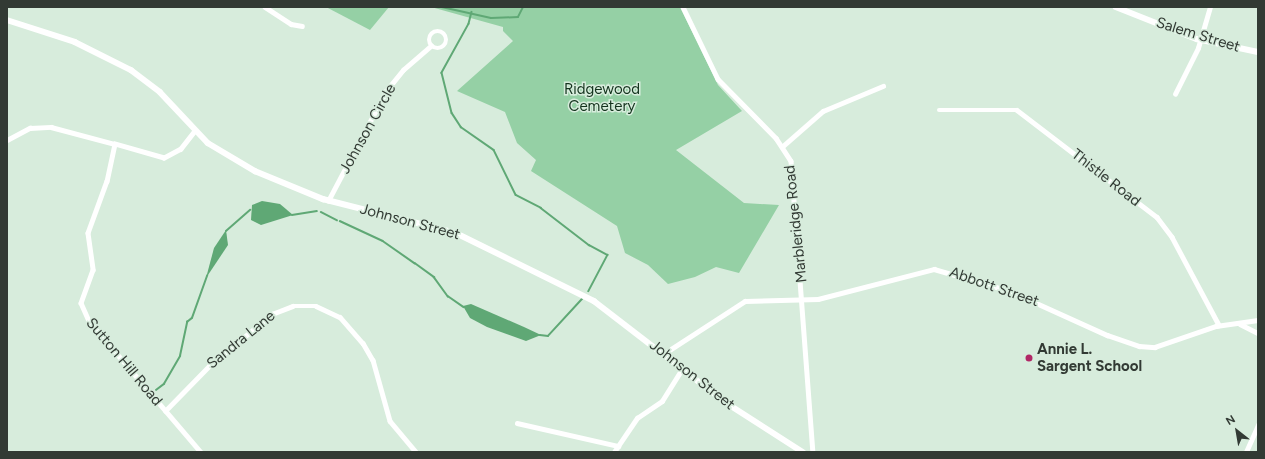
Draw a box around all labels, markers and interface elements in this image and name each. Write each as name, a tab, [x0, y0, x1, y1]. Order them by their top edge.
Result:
street label: Salem Street	[1154, 14, 1242, 56]
park label: Ridgewood Cemetery	[564, 80, 640, 115]
street label: Johnson Circle	[336, 81, 400, 177]
street label: Thistle Road	[1068, 146, 1144, 210]
street label: Marbleridge Road	[781, 164, 811, 284]
street label: Johnson Street	[358, 200, 462, 244]
street label: Abbott Street	[947, 263, 1041, 311]
street label: Sandra Lane	[203, 307, 279, 373]
street label: Sutton Hill Road	[82, 314, 166, 410]
street label: Johnson Street	[646, 336, 738, 414]
place label: Annie L. Sargent School	[1037, 340, 1142, 375]
marker: Annie L. Sargent School	[1024, 353, 1034, 363]
north arrow	[1217, 411, 1257, 451]
text: N	[1224, 413, 1238, 428]

